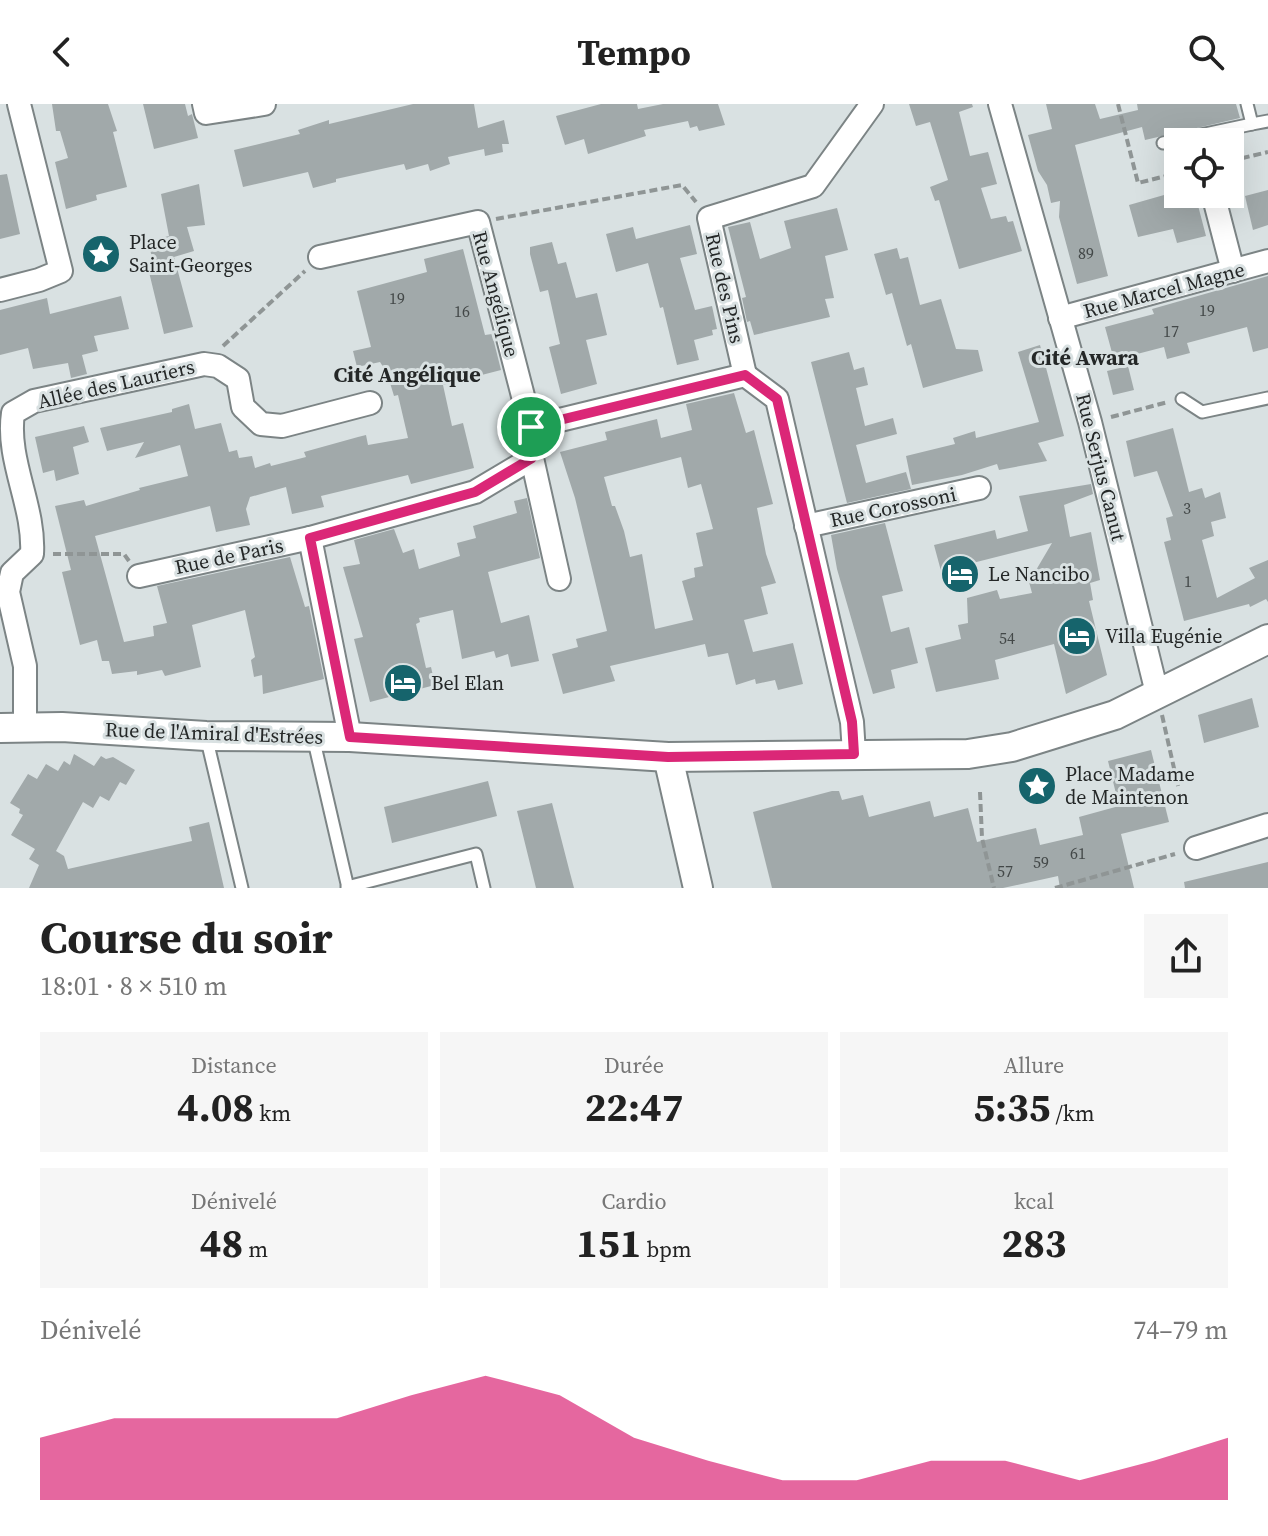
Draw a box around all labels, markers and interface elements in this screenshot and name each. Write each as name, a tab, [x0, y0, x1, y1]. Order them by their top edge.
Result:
text: Tempo	[577, 28, 691, 77]
icon: back	[40, 30, 84, 74]
icon: search	[1184, 30, 1228, 74]
map controls	[1164, 128, 1244, 208]
button: locate	[1164, 128, 1244, 208]
place label: Place Saint-Georges	[129, 228, 252, 279]
street label: Rue Angélique	[466, 228, 526, 360]
street label: Rue des Pins	[699, 230, 751, 346]
place icon: Place Saint-Georges	[80, 233, 122, 275]
house number: 89	[1078, 242, 1094, 264]
street label: Rue Marcel Magne	[1080, 255, 1248, 325]
house number: 19	[389, 287, 405, 309]
house number: 19	[1199, 299, 1215, 321]
house number: 16	[454, 300, 470, 322]
house number: 17	[1163, 320, 1179, 342]
district label: Cité Awara	[1031, 342, 1139, 372]
street label: Allée des Lauriers	[35, 352, 197, 416]
district label: Cité Angélique	[333, 359, 481, 389]
street label: Rue Serjus Canut	[1069, 390, 1133, 544]
pin	[497, 393, 565, 461]
icon: arrive	[509, 405, 553, 449]
street label: Rue Corossoni	[827, 480, 959, 534]
house number: 3	[1183, 497, 1191, 519]
street label: Rue de Paris	[172, 531, 286, 581]
hotel icon: Le Nancibo	[939, 553, 981, 595]
place label: Le Nancibo	[988, 560, 1090, 588]
house number: 1	[1184, 570, 1192, 592]
hotel icon: Villa Eugénie	[1056, 615, 1098, 657]
place label: Villa Eugénie	[1105, 622, 1222, 650]
house number: 54	[999, 627, 1015, 649]
hotel icon: Bel Elan	[382, 662, 424, 704]
place label: Bel Elan	[431, 669, 504, 697]
street label: Rue de l'Amiral d'Estrées	[104, 715, 324, 751]
place label: Place Madame de Maintenon	[1065, 760, 1195, 811]
place icon: Place Madame de Maintenon	[1016, 765, 1058, 807]
house number: 61	[1070, 842, 1086, 864]
house number: 59	[1033, 851, 1049, 873]
house number: 57	[997, 860, 1013, 882]
text: Course du soir	[40, 907, 333, 968]
button: share	[1144, 914, 1228, 998]
text: 18:01 · 8 × 510 m	[40, 968, 227, 1004]
text: Distance	[191, 1050, 277, 1080]
text: Durée	[604, 1050, 664, 1080]
text: Allure	[1004, 1050, 1064, 1080]
text: 4.08	[177, 1080, 254, 1134]
text: 22:47	[585, 1080, 683, 1134]
text: 5:35	[973, 1080, 1050, 1134]
text: km	[254, 1098, 291, 1128]
text: /km	[1050, 1098, 1095, 1128]
text: Dénivelé	[191, 1186, 277, 1216]
text: Cardio	[601, 1186, 667, 1216]
text: kcal	[1014, 1186, 1054, 1216]
text: 48	[200, 1216, 243, 1270]
text: 151	[576, 1216, 641, 1270]
text: 283	[1001, 1216, 1067, 1270]
text: m	[243, 1234, 268, 1264]
text: bpm	[641, 1234, 692, 1264]
text: Dénivelé	[40, 1312, 141, 1348]
text: 74–79 m	[1133, 1312, 1228, 1348]

